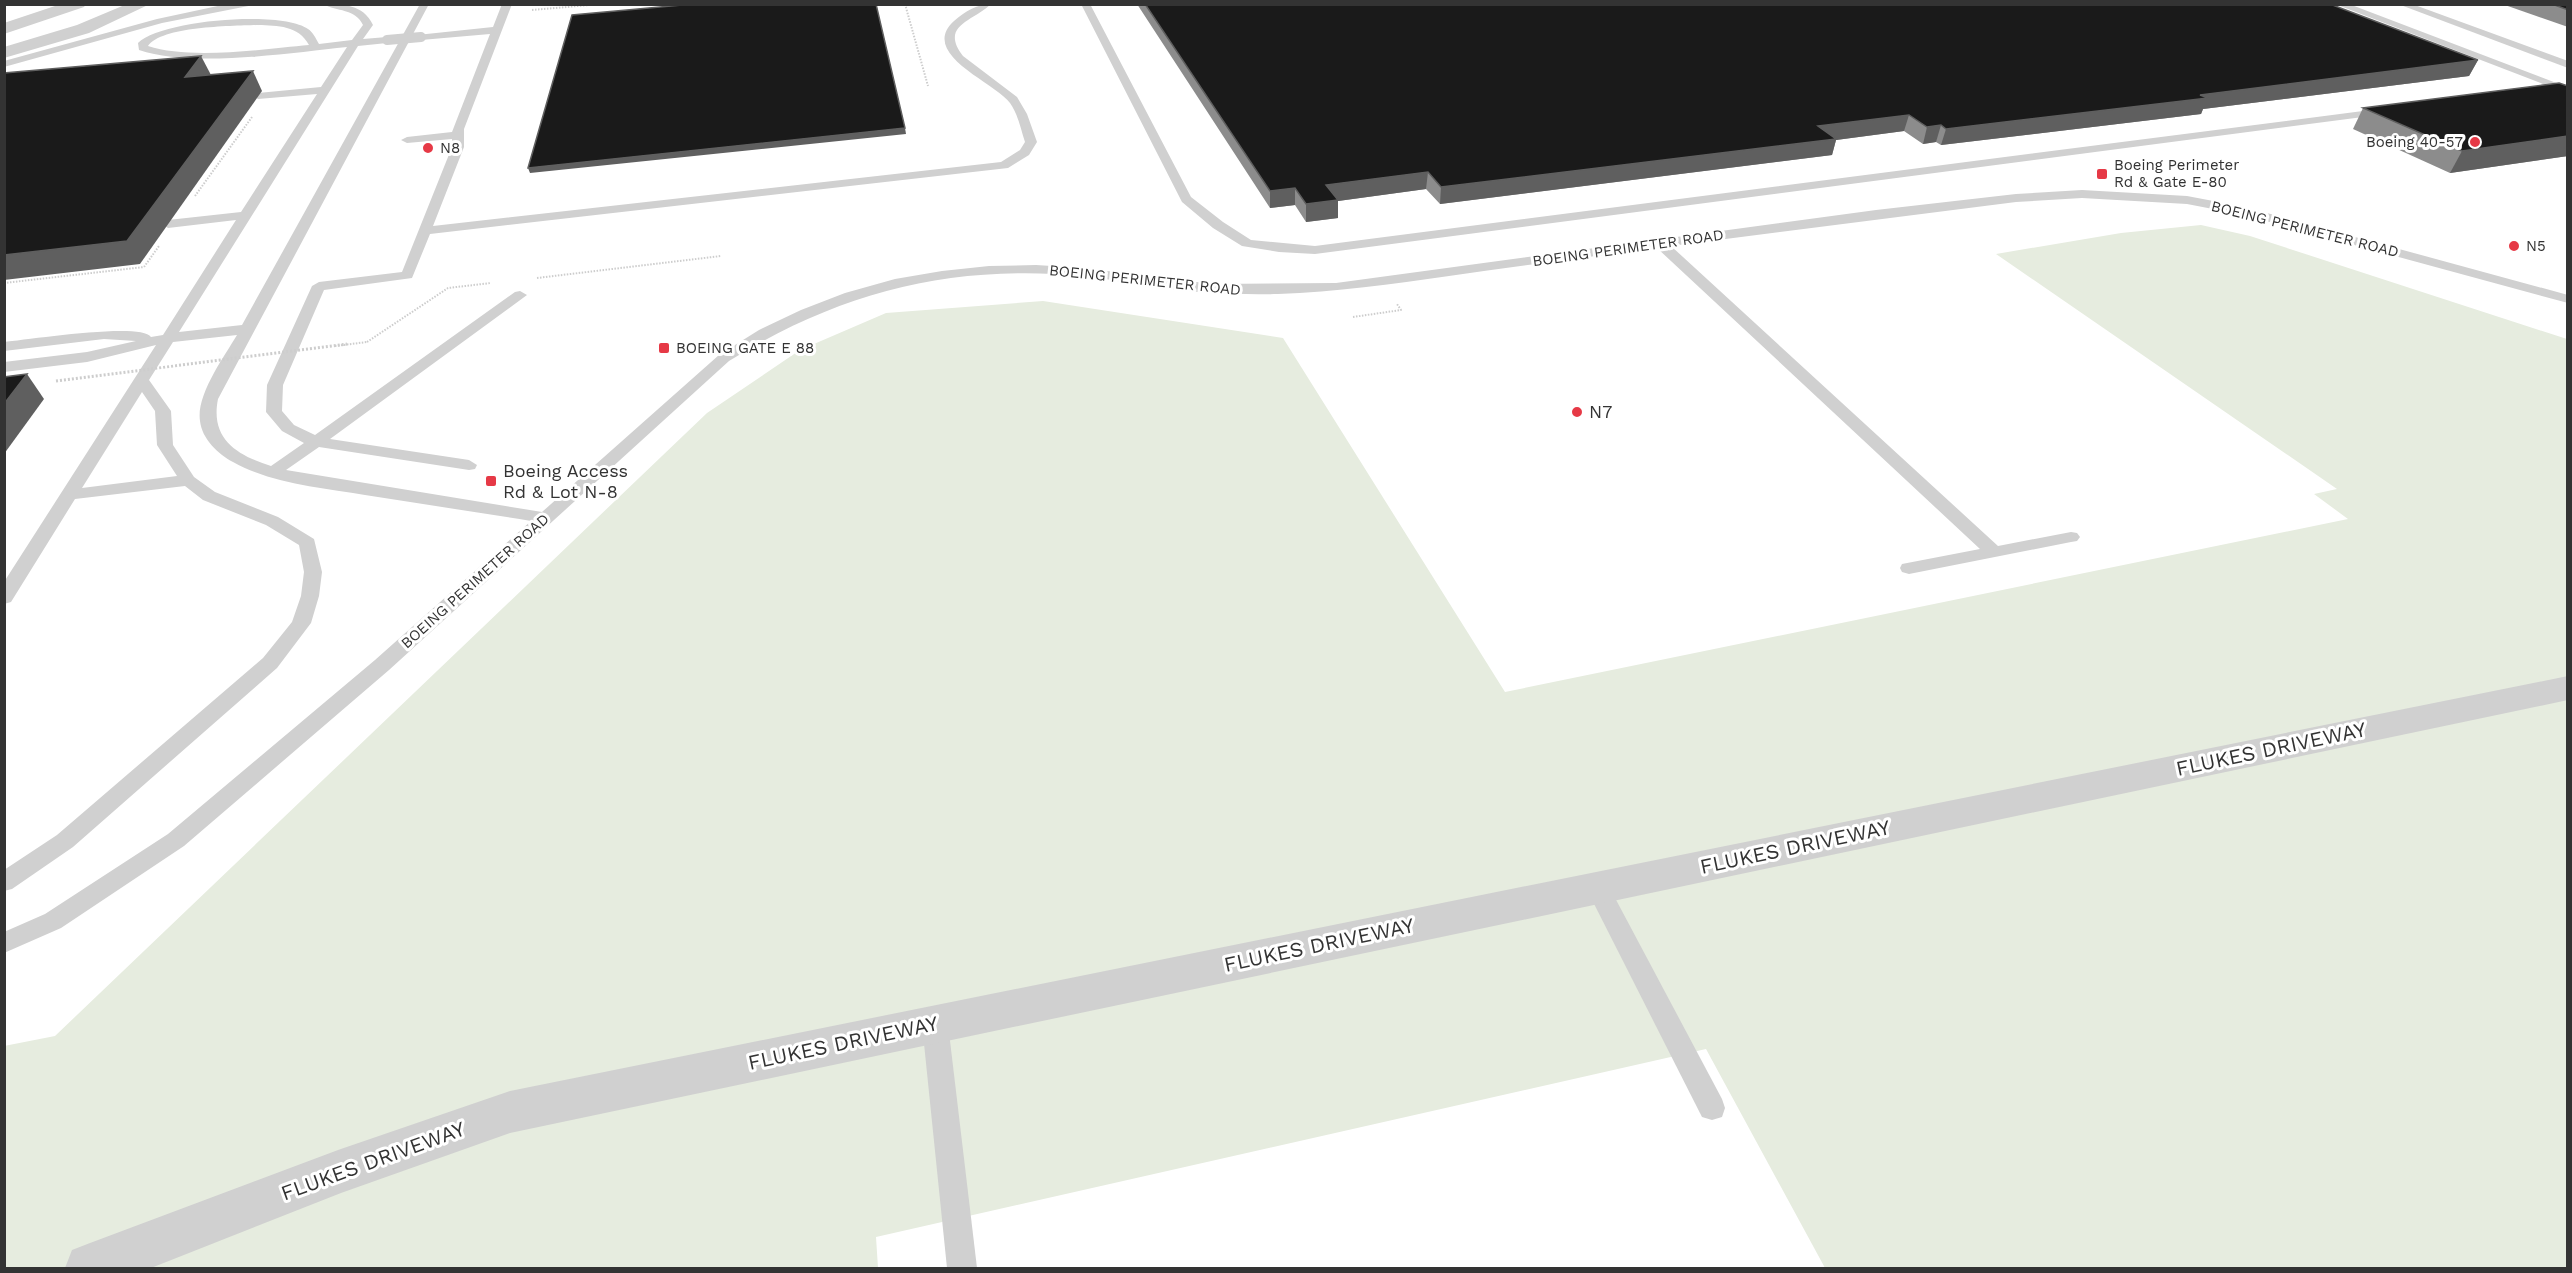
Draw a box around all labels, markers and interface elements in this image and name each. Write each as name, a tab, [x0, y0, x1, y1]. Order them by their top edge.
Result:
place label: Boeing 40-57	[2366, 133, 2463, 151]
marker: Boeing 40-57	[2468, 135, 2482, 149]
place label: N8	[440, 139, 460, 157]
marker: N8	[421, 141, 435, 155]
place label: Boeing Perimeter Rd & Gate E-80	[2114, 156, 2239, 191]
marker: Boeing Perimeter Rd & Gate E-80	[2095, 167, 2109, 181]
street label: BOEING PERIMETER ROAD	[2209, 197, 2401, 261]
street label: BOEING PERIMETER ROAD	[1531, 226, 1725, 270]
place label: N5	[2526, 237, 2546, 255]
marker: N5	[2507, 239, 2521, 253]
street label: BOEING PERIMETER ROAD	[1048, 261, 1242, 299]
place label: BOEING GATE E 88	[676, 339, 814, 357]
marker: BOEING GATE E 88	[657, 341, 671, 355]
place label: N7	[1589, 401, 1612, 422]
marker: N7	[1570, 405, 1584, 419]
place label: Boeing Access Rd & Lot N-8	[503, 460, 628, 502]
marker: Boeing Access Rd & Lot N-8	[484, 474, 498, 488]
street label: BOEING PERIMETER ROAD	[397, 510, 553, 652]
street label: FLUKES DRIVEWAY	[2173, 716, 2368, 781]
street label: FLUKES DRIVEWAY	[1697, 814, 1892, 879]
street label: FLUKES DRIVEWAY	[1221, 912, 1416, 977]
street label: FLUKES DRIVEWAY	[745, 1010, 940, 1075]
street label: FLUKES DRIVEWAY	[277, 1116, 468, 1205]

